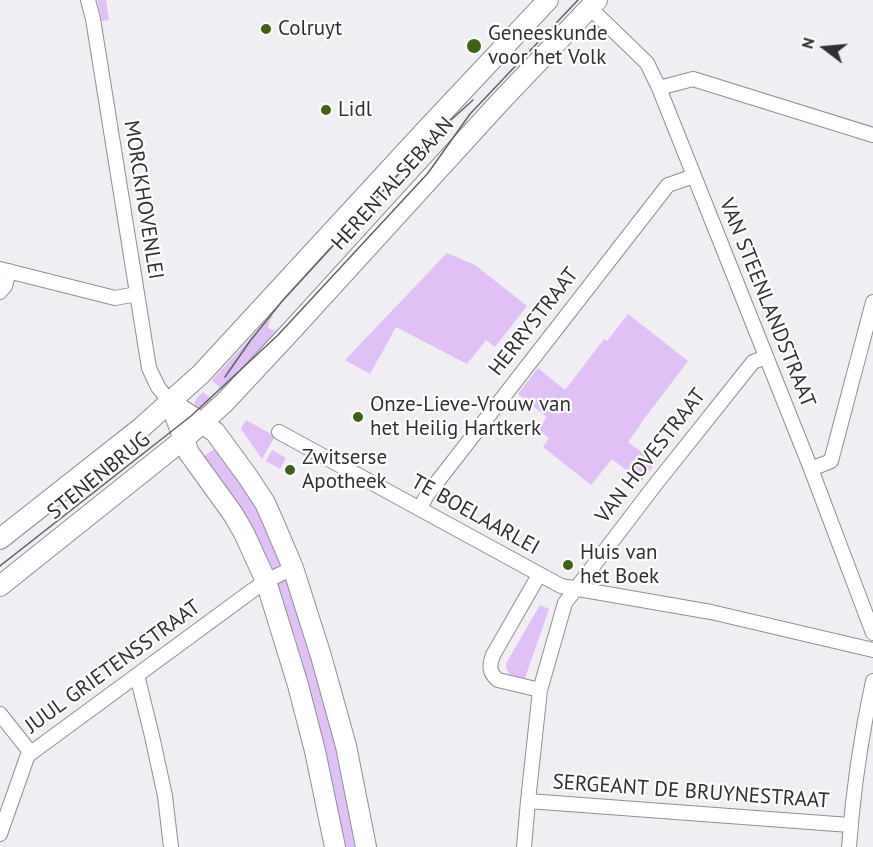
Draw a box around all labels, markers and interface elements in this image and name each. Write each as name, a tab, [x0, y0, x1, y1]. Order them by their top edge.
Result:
place label: Colruyt	[278, 16, 342, 42]
north arrow	[795, 18, 855, 78]
place label: Geneeskunde voor het Volk	[488, 21, 608, 71]
marker: Colruyt	[259, 22, 273, 36]
text: N	[797, 35, 819, 51]
marker: Geneeskunde voor het Volk	[465, 37, 483, 55]
place label: Lidl	[338, 97, 372, 123]
marker: Lidl	[319, 103, 333, 117]
street label: HERENTALSEBAAN	[327, 112, 459, 256]
street label: MORCKHOVENLEI	[118, 119, 168, 281]
street label: VAN STEENLANDSTRAAT	[714, 195, 820, 411]
street label: HERRYSTRAAT	[484, 263, 584, 381]
street label: VAN HOVESTRAAT	[591, 384, 711, 528]
place label: Onze-Lieve-Vrouw van het Heilig Hartkerk	[370, 392, 571, 442]
marker: Onze-Lieve-Vrouw van het Heilig Hartkerk	[351, 410, 365, 424]
street label: STENENBRUG	[43, 427, 155, 525]
place label: Zwitserse Apotheek	[302, 445, 387, 495]
marker: Zwitserse Apotheek	[283, 463, 297, 477]
street label: TE BOELAARLEI	[406, 469, 544, 561]
place label: Huis van het Boek	[580, 540, 659, 590]
marker: Huis van het Boek	[561, 558, 575, 572]
street label: JUUL GRIETENSSTRAAT	[20, 595, 206, 739]
street label: SERGEANT DE BRUYNESTRAAT	[552, 770, 830, 814]

